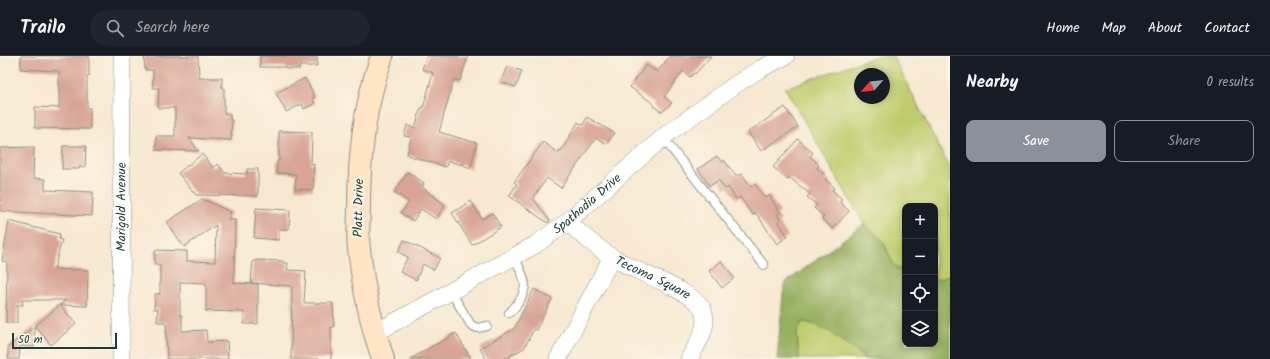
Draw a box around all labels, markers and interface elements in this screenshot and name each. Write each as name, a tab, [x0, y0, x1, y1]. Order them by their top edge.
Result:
search box	[90, 10, 370, 46]
text: Trailo	[20, 13, 66, 43]
text: Search here	[136, 16, 210, 40]
icon: search	[104, 17, 126, 39]
text: Home	[1046, 17, 1080, 39]
text: Map	[1102, 17, 1126, 39]
text: About	[1148, 17, 1182, 39]
text: Contact	[1204, 17, 1250, 39]
north arrow	[854, 68, 890, 104]
text: Nearby	[966, 69, 1018, 96]
text: 0 results	[1207, 72, 1254, 93]
button: Save	[966, 120, 1106, 162]
button: Share	[1114, 120, 1254, 162]
street label: Marigold Avenue	[111, 162, 132, 252]
street label: Spathodia Drive	[548, 168, 626, 240]
street label: Platt Drive	[348, 178, 370, 238]
map controls	[902, 203, 938, 347]
button: +	[902, 203, 938, 239]
button: −	[902, 239, 938, 275]
street label: Tecoma Square	[611, 250, 695, 305]
button: locate	[902, 275, 938, 311]
button: layers	[902, 311, 938, 347]
scale bar	[12, 331, 117, 350]
text: 50 m	[18, 331, 43, 349]

